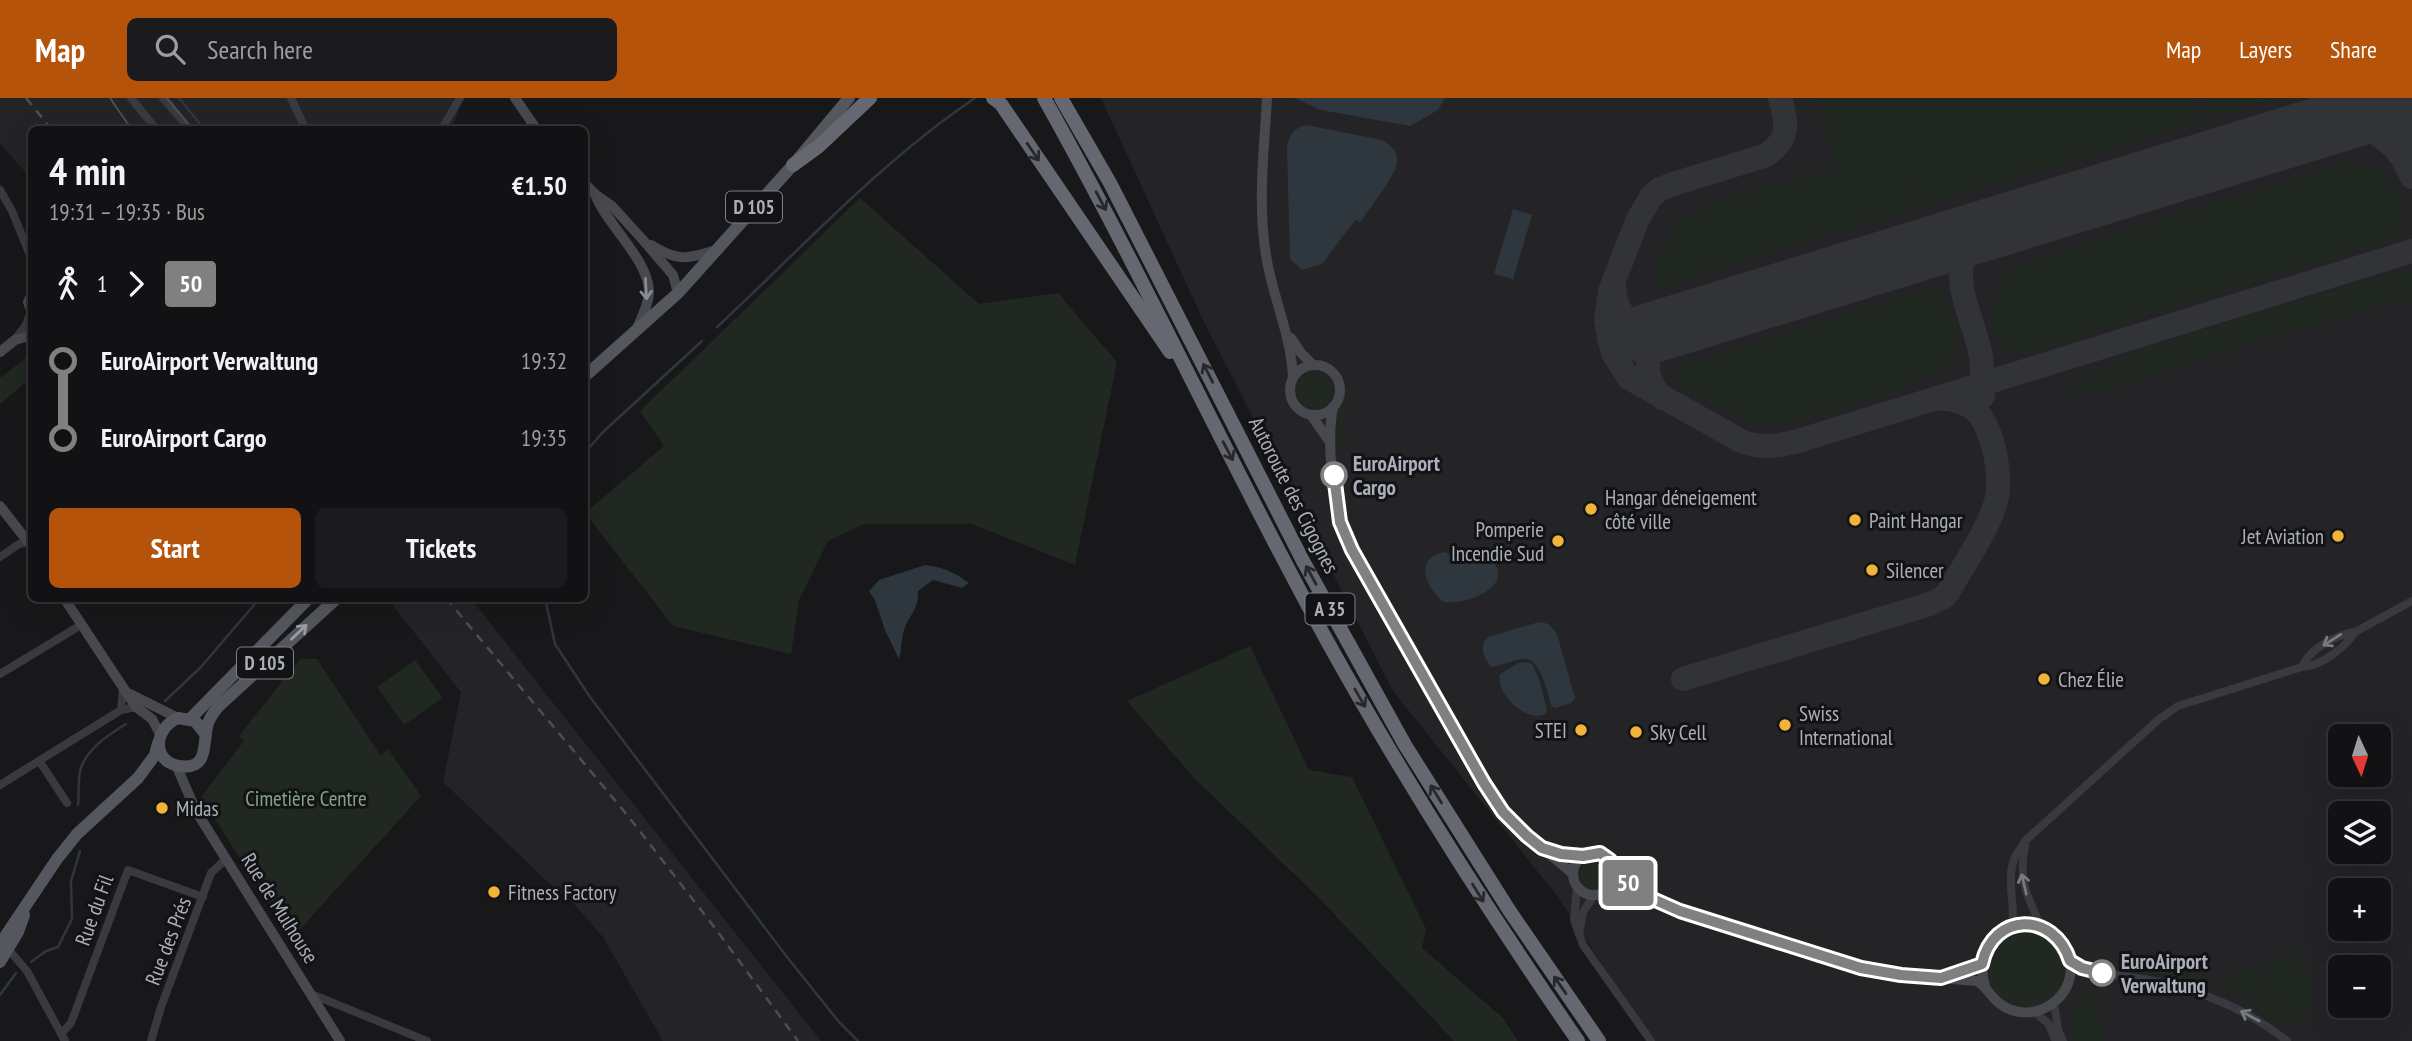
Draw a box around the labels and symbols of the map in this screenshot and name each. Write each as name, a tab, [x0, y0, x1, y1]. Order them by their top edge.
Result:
one-way arrow	[1026, 142, 1040, 161]
one-way arrow	[1094, 190, 1108, 210]
road number: D 105	[726, 192, 782, 222]
one-way arrow	[640, 277, 653, 300]
one-way arrow	[1200, 363, 1214, 384]
street label: Autoroute des Cigognes	[1243, 412, 1345, 578]
one-way arrow	[1221, 440, 1235, 461]
place label: EuroAirport Cargo	[1353, 450, 1440, 501]
marker: EuroAirport Cargo	[1321, 462, 1347, 488]
place label: Hangar déneigement côté ville	[1605, 484, 1757, 535]
marker: Hangar déneigement côté ville	[1583, 501, 1599, 517]
place label: Paint Hangar	[1869, 507, 1963, 534]
marker: Paint Hangar	[1847, 512, 1863, 528]
place label: Pomperie Incendie Sud	[1451, 516, 1544, 567]
place label: Jet Aviation	[2241, 523, 2324, 550]
marker: Jet Aviation	[2330, 528, 2346, 544]
marker: Pomperie Incendie Sud	[1550, 533, 1566, 549]
place label: Silencer	[1886, 557, 1944, 584]
marker: Silencer	[1864, 562, 1880, 578]
one-way arrow	[1304, 566, 1318, 586]
road number: A 35	[1306, 594, 1354, 624]
one-way arrow	[290, 623, 307, 640]
one-way arrow	[2323, 633, 2342, 648]
road number: D 105	[237, 648, 293, 678]
place label: Chez Élie	[2058, 666, 2124, 693]
marker: Chez Élie	[2036, 671, 2052, 687]
one-way arrow	[1354, 687, 1367, 708]
place label: Swiss International	[1799, 700, 1893, 751]
place label: STEI	[1535, 717, 1567, 744]
marker: Swiss International	[1777, 717, 1793, 733]
place label: Sky Cell	[1650, 719, 1706, 746]
marker: STEI	[1573, 722, 1589, 738]
marker: Sky Cell	[1628, 724, 1644, 740]
north arrow	[2328, 724, 2390, 788]
park label: Cimetière Centre	[245, 785, 367, 812]
one-way arrow	[1429, 785, 1443, 805]
place label: Midas	[176, 795, 219, 822]
marker: Midas	[154, 800, 170, 816]
street label: Rue de Mulhouse	[235, 848, 325, 968]
line badge: 50	[1596, 860, 1660, 906]
street label: Rue du Fil	[69, 871, 119, 949]
one-way arrow	[2017, 873, 2031, 896]
place label: Fitness Factory	[508, 879, 617, 906]
one-way arrow	[1471, 882, 1485, 902]
marker: Fitness Factory	[486, 884, 502, 900]
street label: Rue des Prés	[139, 893, 197, 989]
place label: EuroAirport Verwaltung	[2120, 948, 2208, 999]
marker: EuroAirport Verwaltung	[2089, 960, 2115, 986]
one-way arrow	[1553, 976, 1567, 995]
one-way arrow	[2241, 1009, 2261, 1023]

